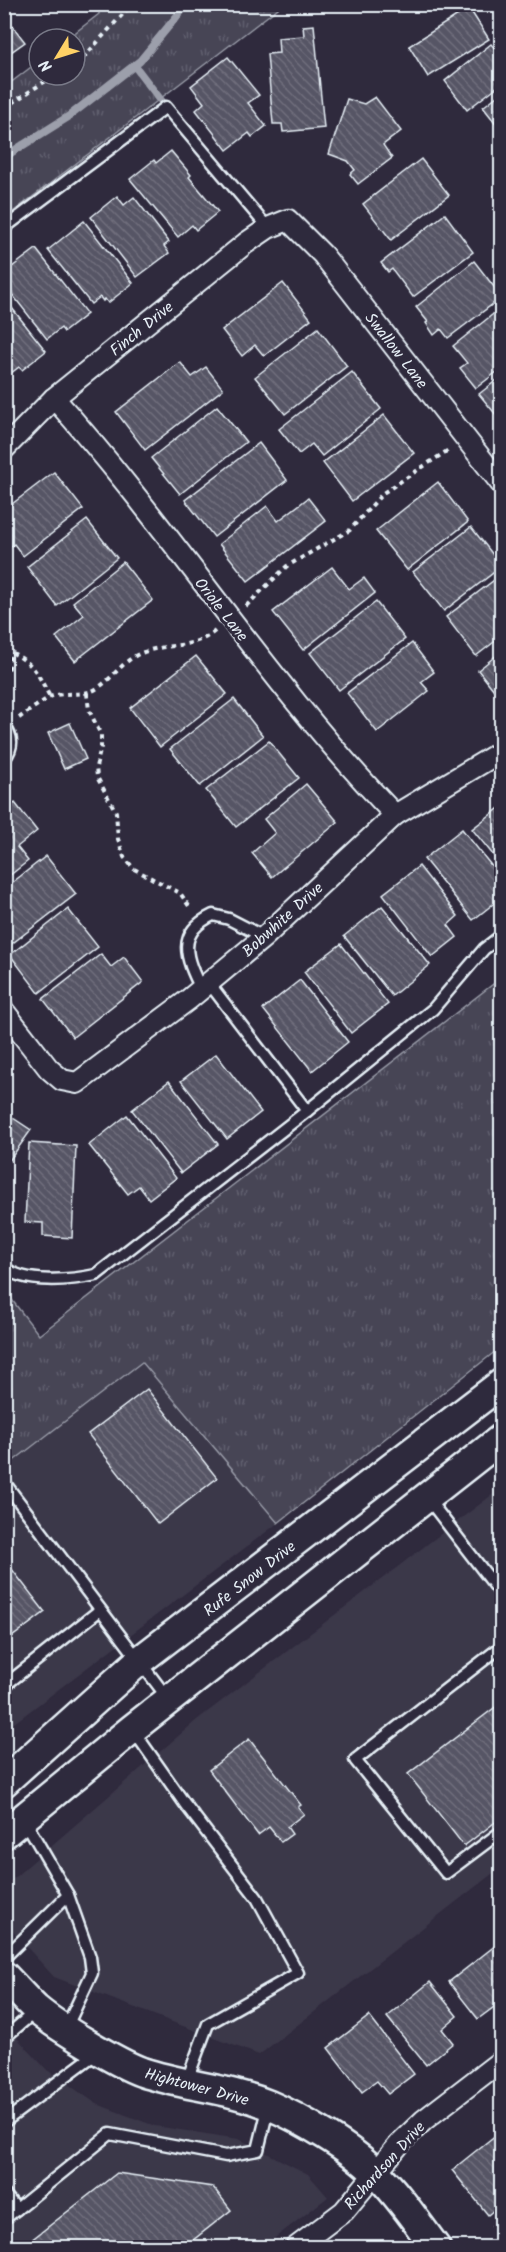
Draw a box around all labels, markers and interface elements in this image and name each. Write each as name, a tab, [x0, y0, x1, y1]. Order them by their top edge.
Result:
north arrow	[27, 27, 87, 87]
text: N	[33, 54, 59, 77]
street label: Finch Drive	[104, 295, 179, 363]
street label: Swallow Lane	[358, 307, 434, 394]
street label: Oriole Lane	[188, 572, 254, 647]
street label: Bobwhite Drive	[237, 877, 329, 964]
street label: Rufe Snow Drive	[198, 1535, 302, 1623]
street label: Hightower Drive	[142, 2062, 252, 2113]
street label: Richardson Drive	[338, 2116, 432, 2216]

